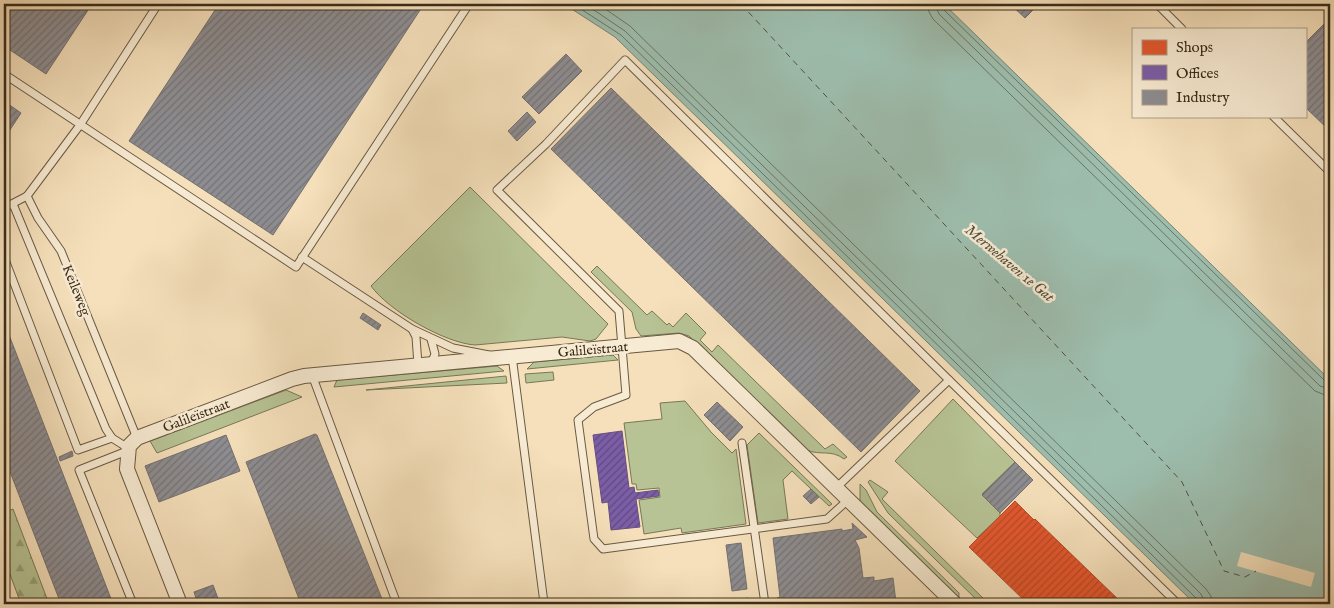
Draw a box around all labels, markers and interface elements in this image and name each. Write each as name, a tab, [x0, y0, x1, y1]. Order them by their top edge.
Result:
legend	[1132, 28, 1306, 118]
text: Shops	[1176, 38, 1213, 57]
text: Offices	[1176, 64, 1219, 83]
text: Industry	[1176, 88, 1230, 107]
water label: Merwehaven 1e Gat	[961, 220, 1059, 307]
street label: Keileweg	[58, 262, 95, 319]
street label: Galileïstraat	[557, 338, 629, 362]
street label: Galileïstraat	[160, 395, 233, 437]

